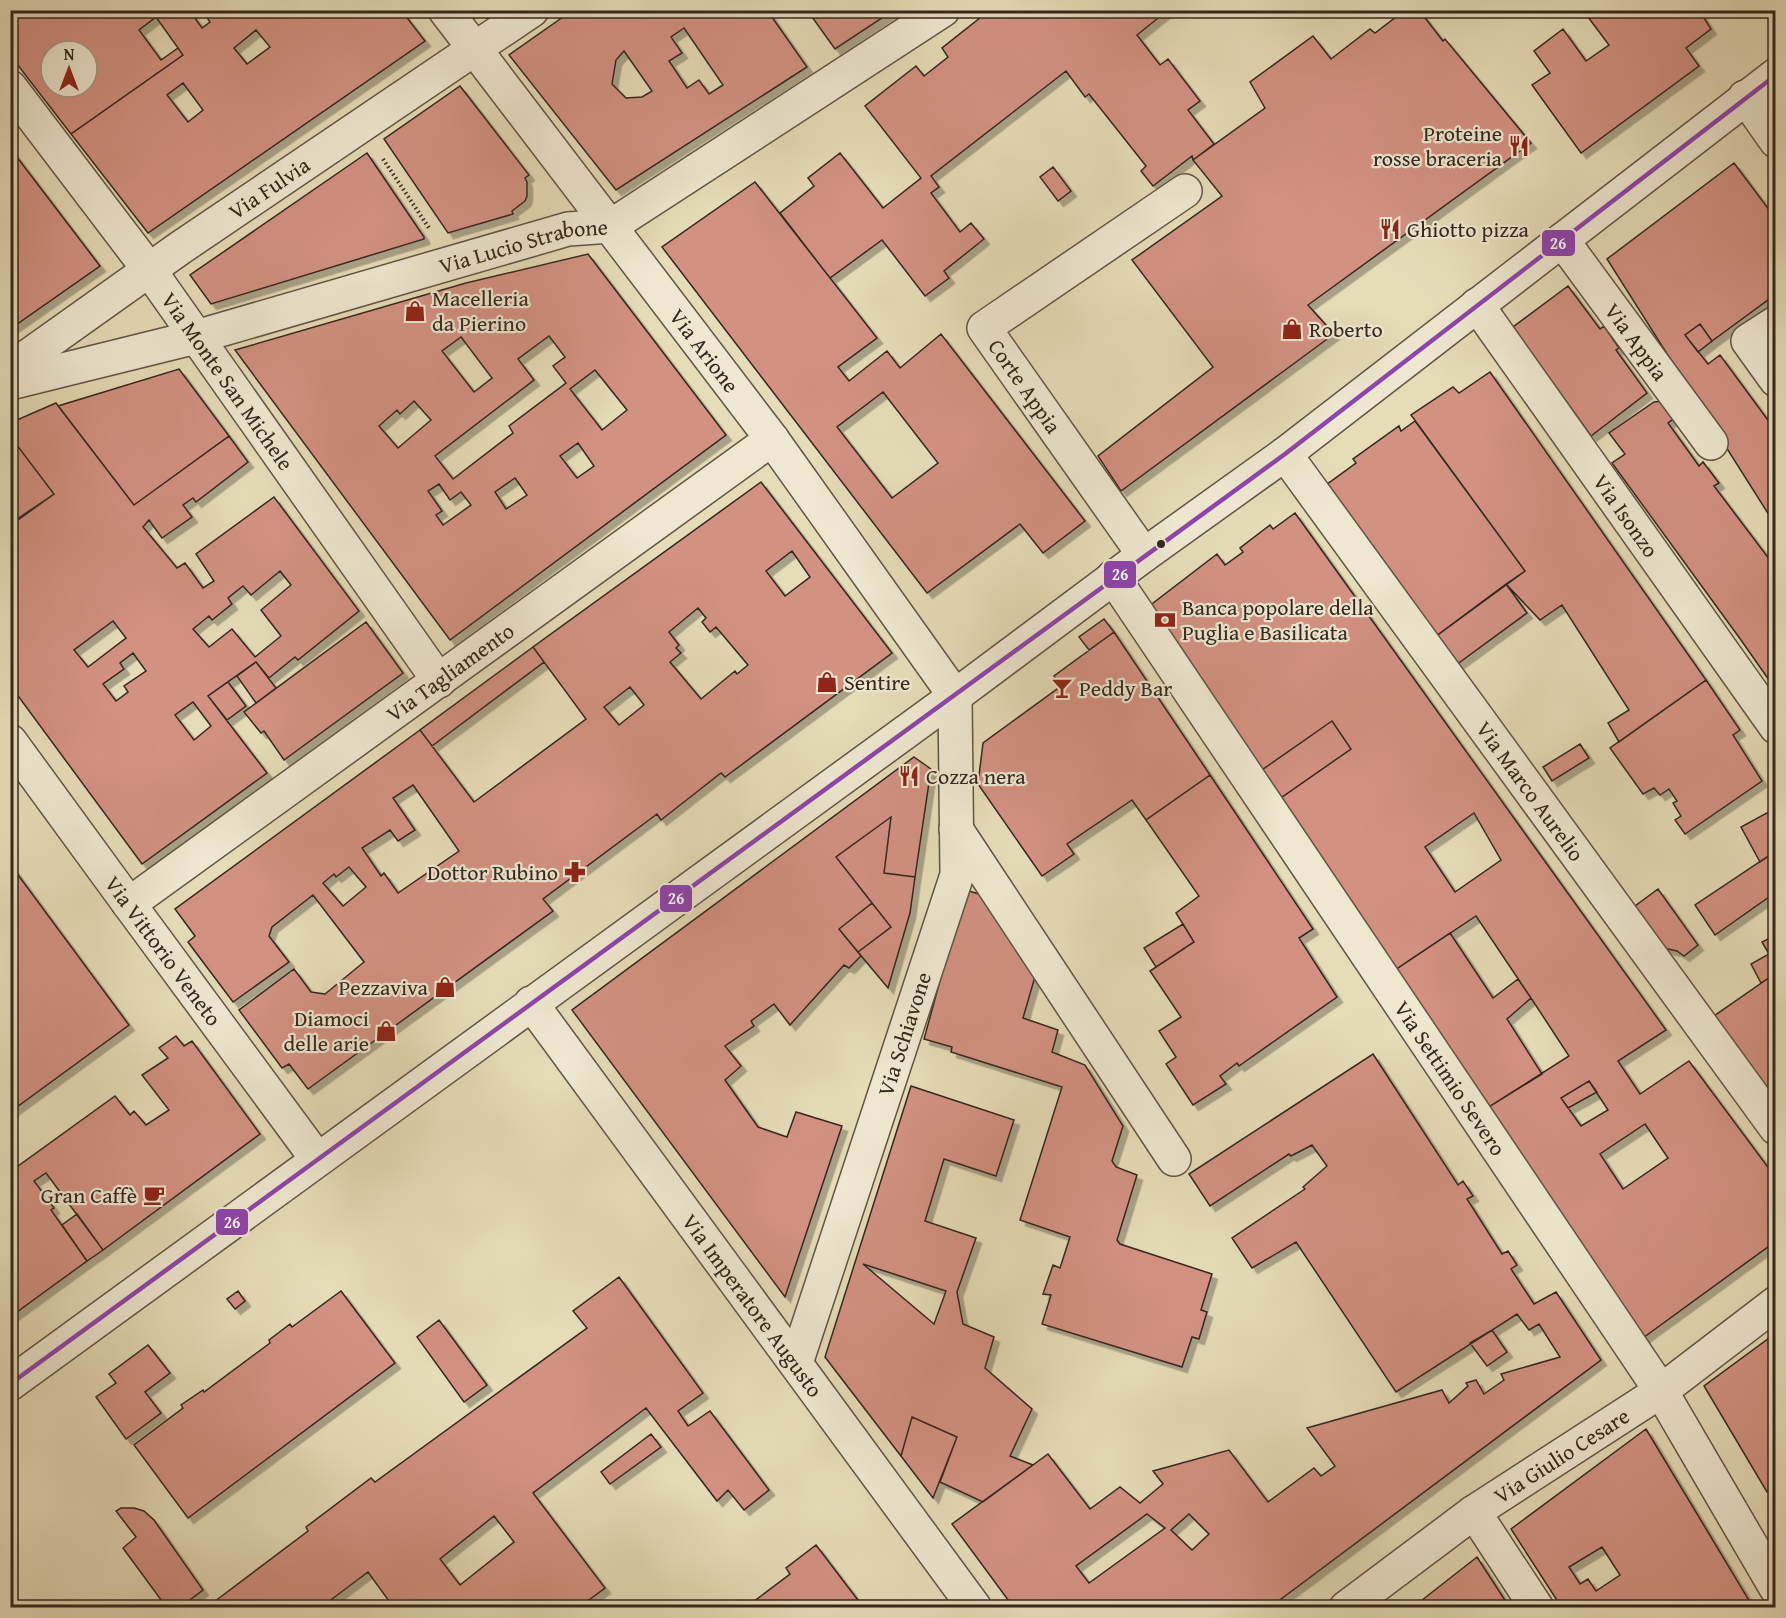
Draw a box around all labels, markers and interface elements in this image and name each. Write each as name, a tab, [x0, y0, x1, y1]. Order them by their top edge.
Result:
north arrow	[39, 39, 99, 99]
text: N	[64, 42, 75, 66]
place label: Proteine rosse braceria	[1373, 117, 1503, 174]
restaurant icon: Proteine rosse braceria	[1507, 134, 1531, 158]
street label: Via Fulvia	[222, 148, 317, 227]
street label: Via Lucio Strabone	[435, 210, 609, 282]
place label: Ghiotto pizza	[1407, 213, 1530, 245]
restaurant icon: Ghiotto pizza	[1378, 217, 1402, 241]
line badge: 26	[1541, 229, 1576, 257]
text: 26	[1550, 231, 1566, 255]
place label: Macelleria da Pierino	[432, 282, 529, 339]
street label: Via Monte San Michele	[154, 285, 302, 477]
street label: Via Appia	[1597, 296, 1676, 388]
shop icon: Macelleria da Pierino	[403, 299, 427, 323]
street label: Via Arione	[662, 302, 747, 399]
place label: Roberto	[1309, 313, 1383, 345]
shop icon: Roberto	[1280, 317, 1304, 341]
street label: Corte Appia	[981, 332, 1070, 440]
street label: Via Isonzo	[1585, 467, 1667, 564]
unlabelled marker	[1155, 538, 1167, 550]
line badge: 26	[1103, 560, 1137, 589]
text: 26	[1112, 562, 1128, 586]
place label: Banca popolare della Puglia e Basilicata	[1182, 591, 1374, 648]
bank icon: Banca popolare della Puglia e Basilicata	[1153, 608, 1177, 632]
street label: Via Tagliamento	[379, 615, 521, 729]
place label: Sentire	[844, 666, 910, 698]
shop icon: Sentire	[815, 670, 839, 694]
place label: Peddy Bar	[1079, 672, 1172, 704]
bar icon: Peddy Bar	[1050, 676, 1074, 700]
street label: Via Marco Aurelio	[1468, 714, 1593, 868]
place label: Cozza nera	[926, 760, 1026, 792]
restaurant icon: Cozza nera	[897, 764, 921, 788]
place label: Dottor Rubino	[427, 856, 558, 888]
pharmacy icon: Dottor Rubino	[563, 860, 587, 884]
street label: Via Vittorio Veneto	[97, 869, 230, 1033]
line badge: 26	[659, 884, 693, 913]
text: 26	[668, 886, 684, 910]
street label: Via Schiavone	[869, 968, 939, 1100]
place label: Pezzaviva	[338, 971, 429, 1003]
shop icon: Pezzaviva	[433, 975, 457, 999]
street label: Via Settimio Severo	[1387, 994, 1514, 1162]
place label: Diamoci delle arie	[283, 1002, 369, 1059]
shop icon: Diamoci delle arie	[374, 1019, 398, 1043]
place label: Gran Caffè	[41, 1179, 137, 1211]
cafe icon: Gran Caffè	[142, 1183, 166, 1207]
street label: Via Imperatore Augusto	[675, 1207, 831, 1404]
line badge: 26	[215, 1208, 249, 1236]
text: 26	[224, 1210, 240, 1234]
street label: Via Giulio Cesare	[1487, 1400, 1635, 1511]

